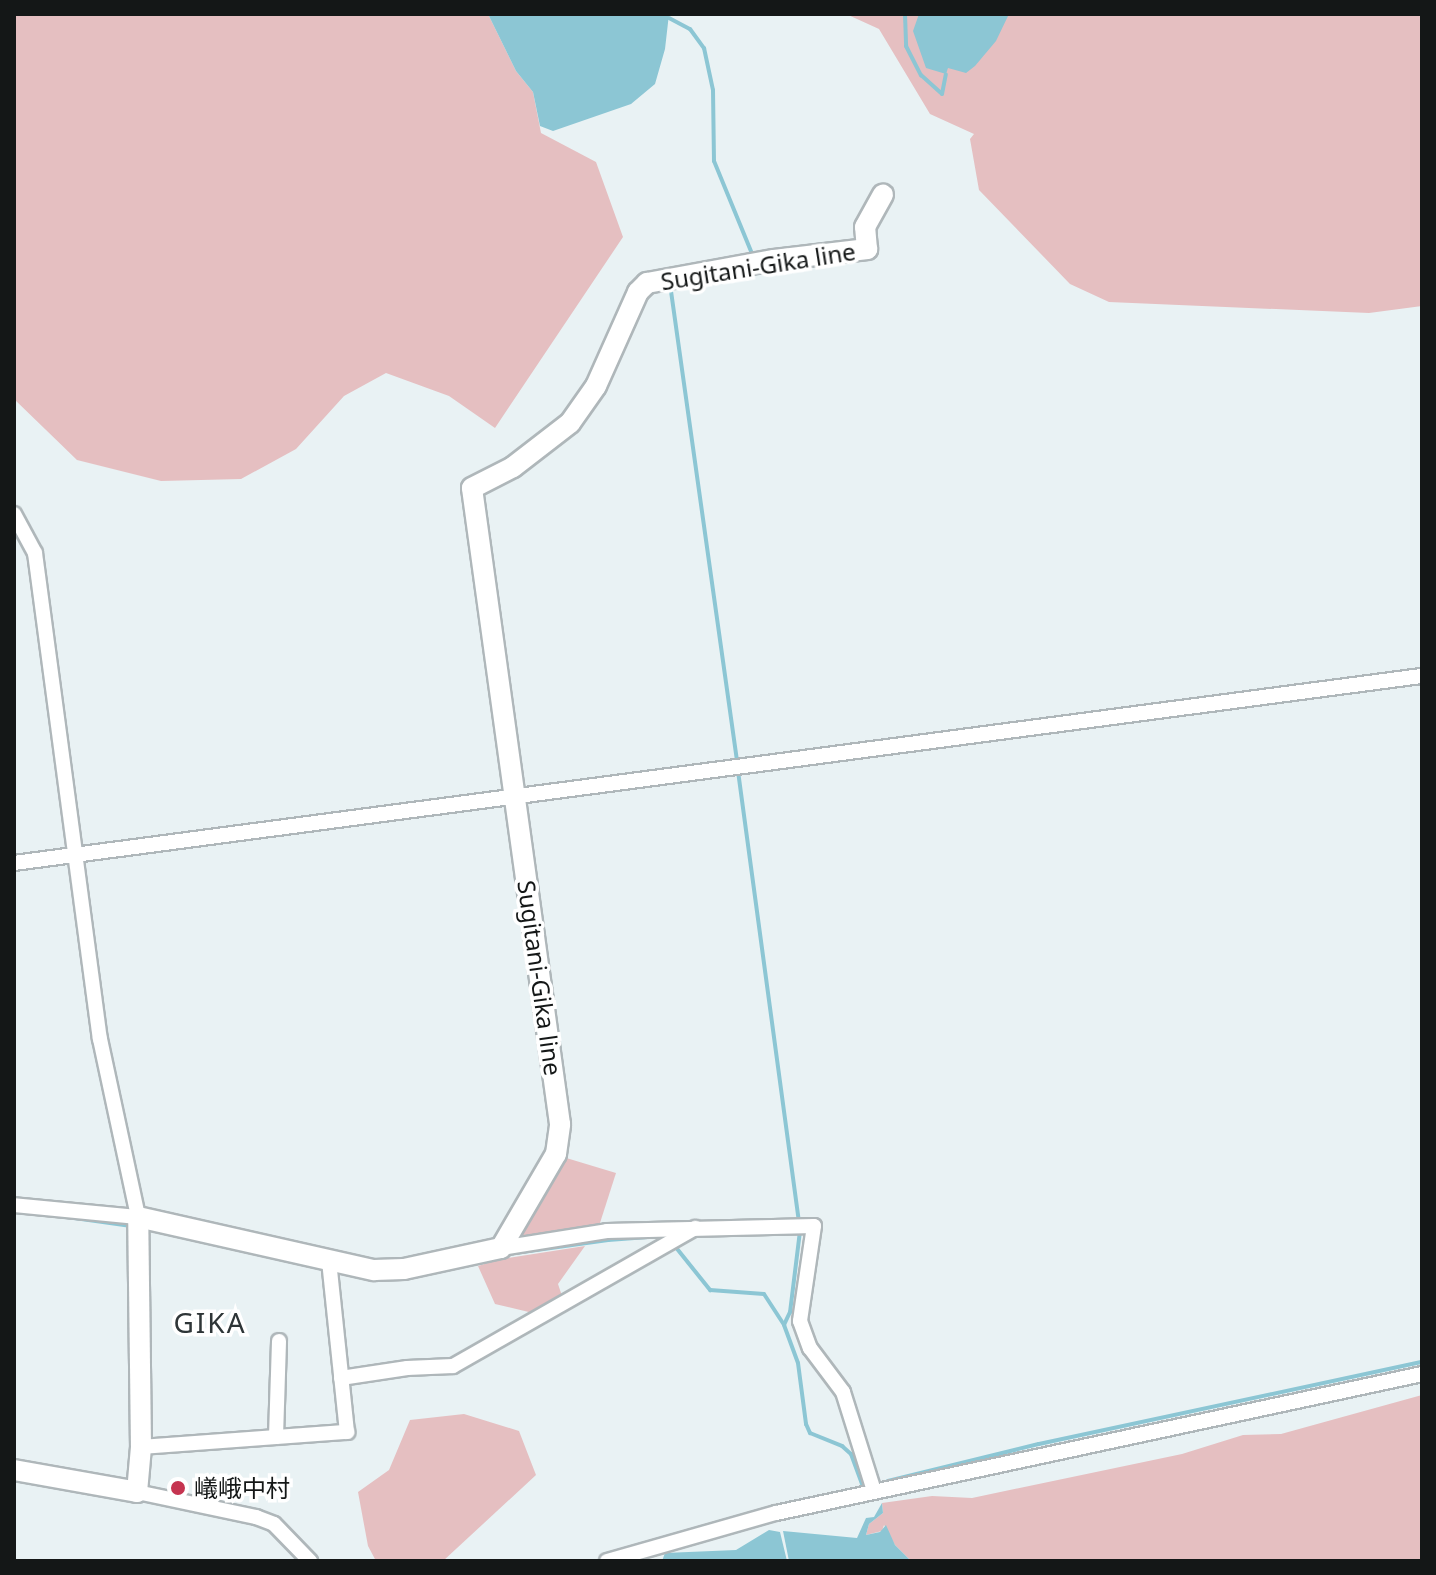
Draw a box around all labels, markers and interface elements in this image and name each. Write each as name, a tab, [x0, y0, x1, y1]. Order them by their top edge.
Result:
street label: Sugitani-Gika line	[659, 236, 857, 296]
street label: Sugitani-Gika line	[512, 879, 568, 1077]
district label: GIKA	[173, 1305, 247, 1339]
place label: 嶬峨中村	[194, 1474, 290, 1502]
marker: 嶬峨中村	[169, 1479, 187, 1497]

